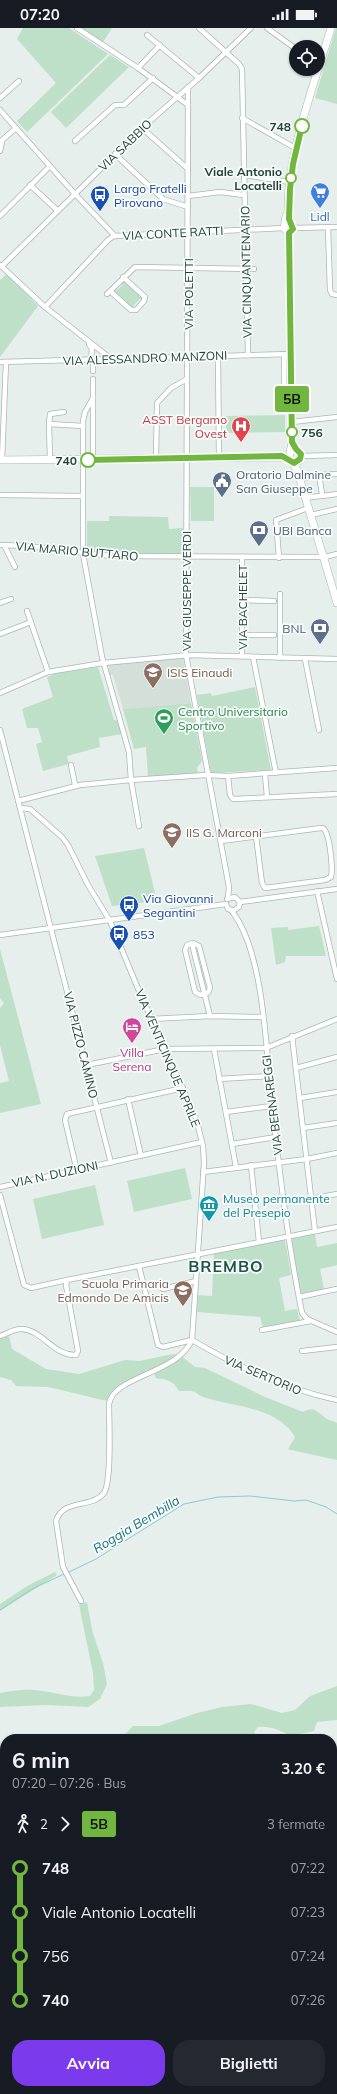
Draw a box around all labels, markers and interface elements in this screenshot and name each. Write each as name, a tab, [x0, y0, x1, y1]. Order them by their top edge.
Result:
text: 07:20	[20, 5, 60, 24]
map controls	[289, 40, 325, 76]
button: locate	[289, 40, 325, 76]
street label: VIA SABBIO	[95, 116, 155, 174]
marker: 748	[294, 118, 310, 134]
place label: 748	[269, 119, 291, 134]
place label: Viale Antonio Locatelli	[203, 164, 282, 193]
marker: Viale Antonio Locatelli	[285, 172, 297, 184]
place label: Largo Fratelli Pirovano	[114, 181, 187, 210]
supermarket icon: Lidl	[309, 181, 331, 209]
bus stop icon: Largo Fratelli Pirovano	[89, 184, 111, 212]
street label: VIA CINQUANTENARIO	[237, 206, 255, 338]
place label: Lidl	[310, 209, 330, 224]
street label: VIA CONTE RATTI	[122, 223, 224, 243]
street label: VIA POLETTI	[181, 258, 196, 330]
street label: VIA ALESSANDRO MANZONI	[63, 348, 227, 368]
line badge: 5B	[274, 386, 310, 412]
text: 5B	[283, 390, 301, 408]
place label: ASST Bergamo Ovest	[142, 412, 227, 441]
hospital icon: ASST Bergamo Ovest	[230, 415, 252, 443]
place label: 756	[301, 425, 323, 440]
marker: 756	[286, 426, 298, 438]
marker: 740	[80, 452, 96, 468]
place label: 740	[55, 453, 77, 468]
place label: Oratorio Dalmine San Giuseppe	[236, 467, 331, 496]
public building icon: Oratorio Dalmine San Giuseppe	[211, 470, 233, 498]
bank icon: UBI Banca	[248, 519, 270, 547]
place label: UBI Banca	[273, 523, 332, 538]
street label: VIA GIUSEPPE VERDI	[179, 531, 194, 651]
street label: VIA MARIO BUTTARO	[15, 538, 139, 564]
street label: VIA BACHELET	[235, 564, 250, 650]
bank icon: BNL	[309, 617, 331, 645]
place label: BNL	[282, 621, 306, 636]
school or university icon: ISIS Einaudi	[142, 661, 164, 689]
place label: ISIS Einaudi	[167, 665, 233, 680]
place label: Centro Universitario Sportivo	[178, 704, 288, 733]
sports icon: Centro Universitario Sportivo	[153, 707, 175, 735]
school or university icon: IIS G. Marconi	[161, 821, 183, 849]
place label: IIS G. Marconi	[186, 825, 262, 840]
place label: Via Giovanni Segantini	[143, 891, 213, 920]
bus stop icon: Via Giovanni Segantini	[118, 894, 140, 922]
bus stop icon: 853	[108, 923, 130, 951]
place label: 853	[133, 927, 155, 942]
street label: VIA VENTICINQUE APRILE	[132, 987, 204, 1129]
street label: VIA PIZZO CAMINO	[60, 990, 102, 1100]
hotel icon: Villa Serena	[121, 1016, 143, 1044]
place label: Villa Serena	[112, 1045, 152, 1074]
street label: VIA BERNAREGGI	[258, 1054, 286, 1156]
street label: VIA N. DUZIONI	[11, 1158, 99, 1190]
place label: Museo permanente del Presepio	[223, 1191, 330, 1220]
museum icon: Museo permanente del Presepio	[198, 1194, 220, 1222]
district label: BREMBO	[188, 1256, 264, 1276]
place label: Scuola Primaria Edmondo De Amicis	[58, 1276, 169, 1305]
school or university icon: Scuola Primaria Edmondo De Amicis	[172, 1279, 194, 1307]
street label: VIA SERTORIO	[222, 1352, 304, 1398]
water label: Roggia Bembilla	[90, 1492, 182, 1556]
text: 6 min	[12, 1746, 70, 1774]
text: 3.20 €	[281, 1759, 325, 1778]
text: 07:20 – 07:26 · Bus	[12, 1775, 126, 1791]
icon: walk	[12, 1813, 34, 1835]
icon: forward	[54, 1813, 76, 1835]
text: 5B	[90, 1815, 108, 1833]
text: 2	[40, 1816, 48, 1832]
text: 3 fermate	[267, 1816, 325, 1832]
text: 748	[42, 1859, 69, 1878]
text: 07:22	[291, 1860, 325, 1876]
text: Viale Antonio Locatelli	[42, 1903, 196, 1922]
text: 07:23	[291, 1904, 325, 1920]
text: 756	[42, 1947, 69, 1966]
text: 07:24	[291, 1948, 325, 1964]
text: 740	[42, 1991, 69, 2010]
text: 07:26	[291, 1992, 325, 2008]
button: Avvia	[12, 2040, 165, 2086]
button: Biglietti	[173, 2040, 325, 2086]

